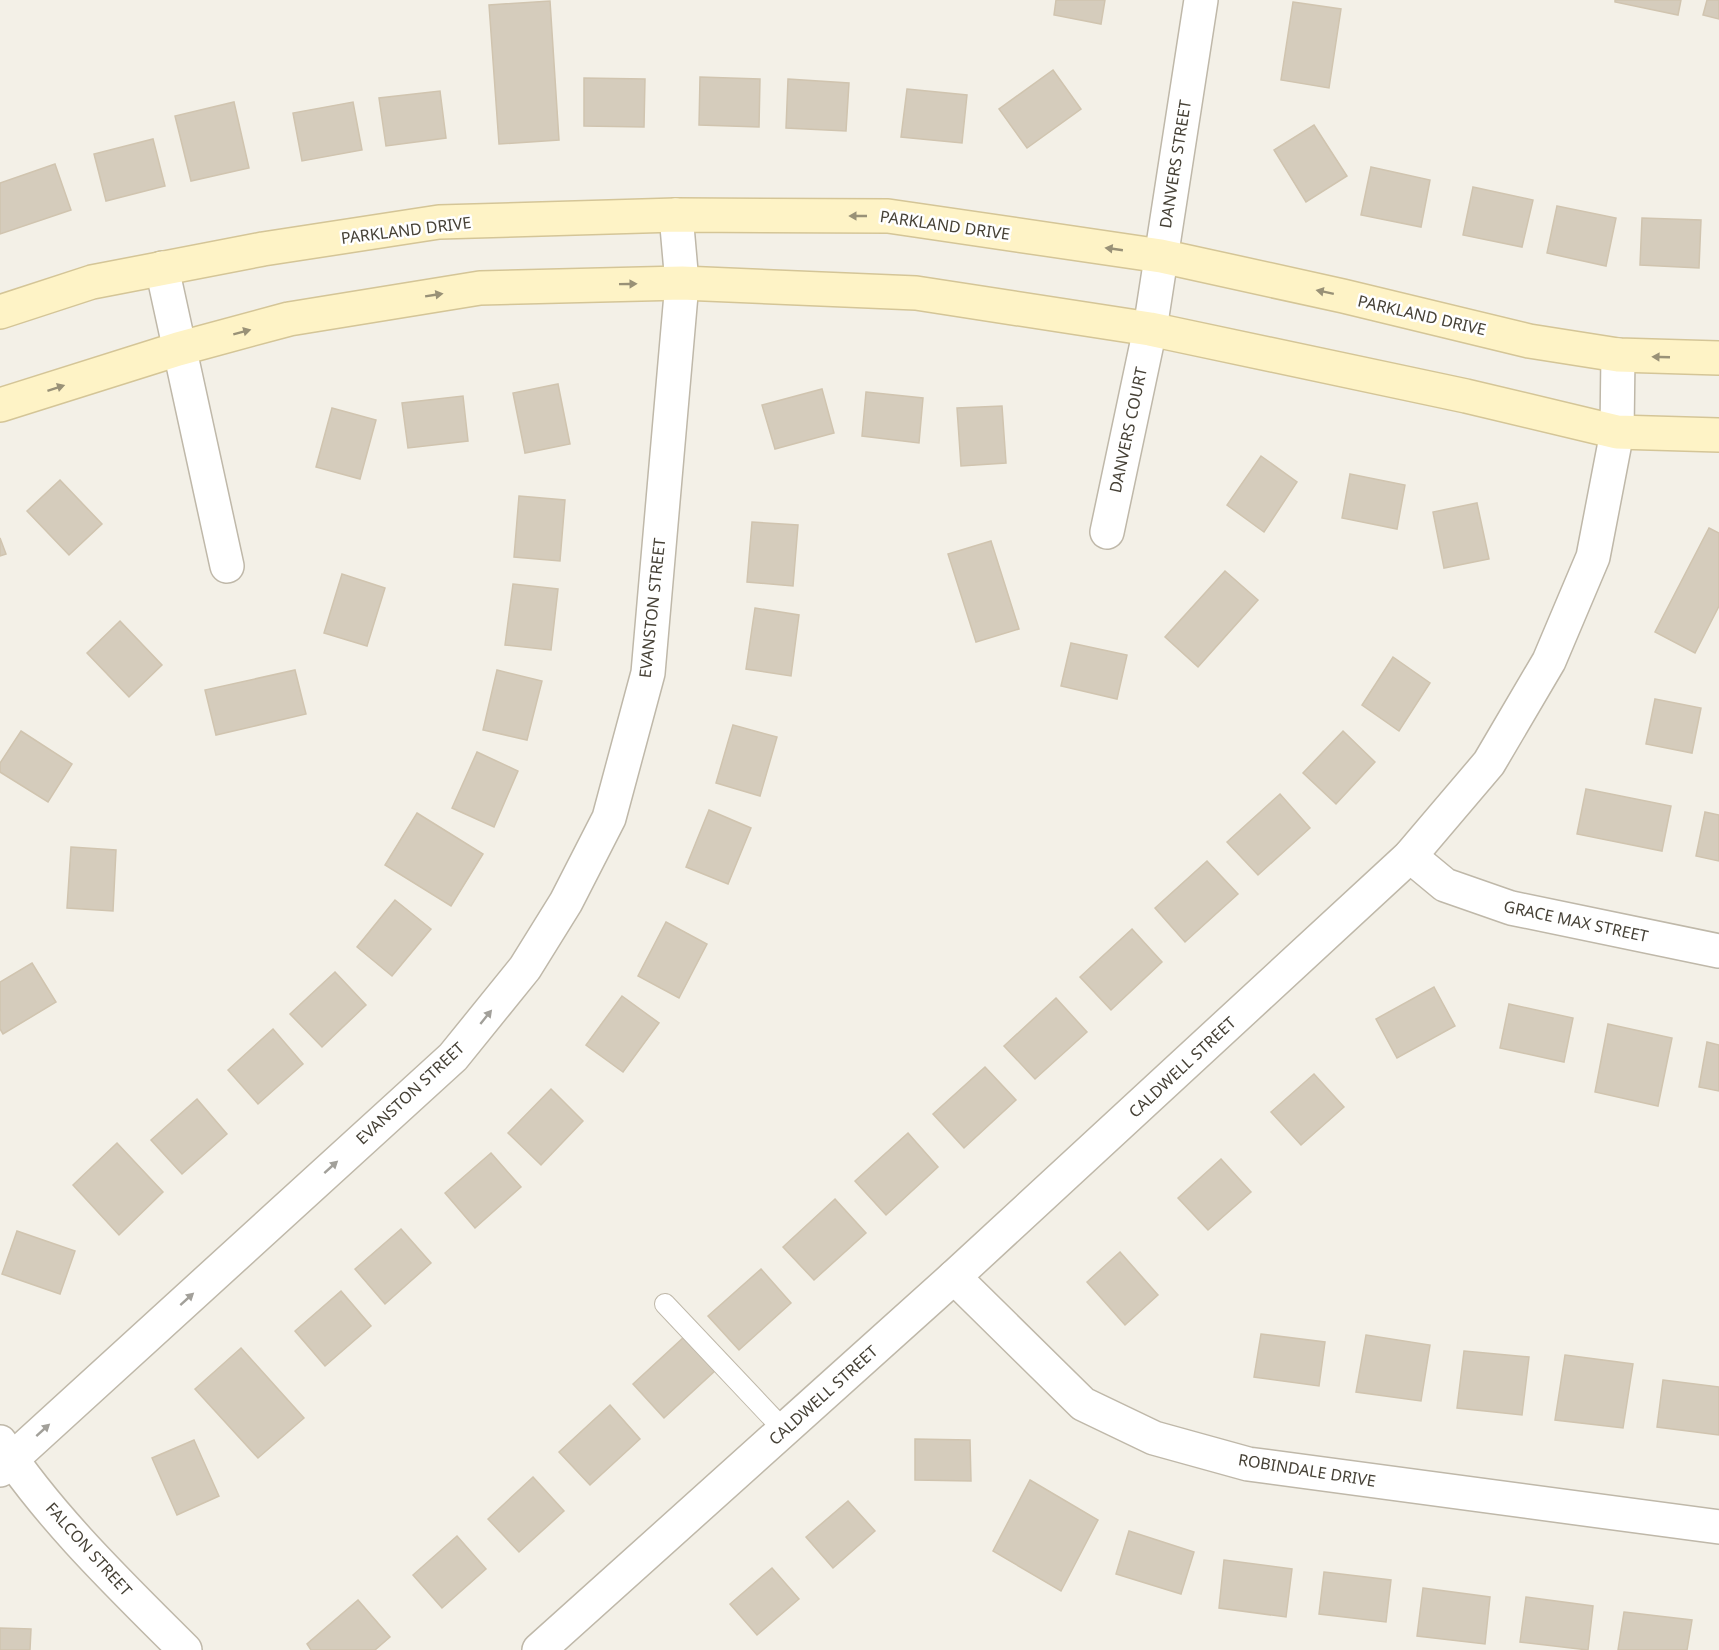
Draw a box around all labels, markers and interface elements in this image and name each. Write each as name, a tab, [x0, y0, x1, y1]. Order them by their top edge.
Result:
street label: DANVERS STREET	[1154, 98, 1196, 230]
street label: PARKLAND DRIVE	[879, 205, 1011, 245]
street label: PARKLAND DRIVE	[340, 211, 472, 249]
one-way arrow	[849, 211, 868, 221]
one-way arrow	[1104, 245, 1123, 254]
one-way arrow	[619, 279, 638, 289]
one-way arrow	[1316, 287, 1335, 297]
one-way arrow	[425, 290, 444, 299]
street label: PARKLAND DRIVE	[1356, 290, 1488, 340]
one-way arrow	[233, 326, 252, 336]
one-way arrow	[1651, 352, 1670, 361]
street label: DANVERS COURT	[1104, 365, 1152, 495]
one-way arrow	[47, 382, 65, 392]
street label: EVANSTON STREET	[634, 537, 670, 679]
street label: GRACE MAX STREET	[1502, 895, 1650, 947]
one-way arrow	[479, 1009, 492, 1025]
street label: CALDWELL STREET	[1124, 1011, 1241, 1123]
street label: EVANSTON STREET	[351, 1037, 469, 1149]
one-way arrow	[324, 1160, 339, 1174]
one-way arrow	[179, 1293, 194, 1306]
street label: CALDWELL STREET	[764, 1340, 882, 1450]
one-way arrow	[35, 1424, 50, 1437]
street label: ROBINDALE DRIVE	[1237, 1448, 1377, 1492]
street label: FALCON STREET	[41, 1497, 137, 1601]

